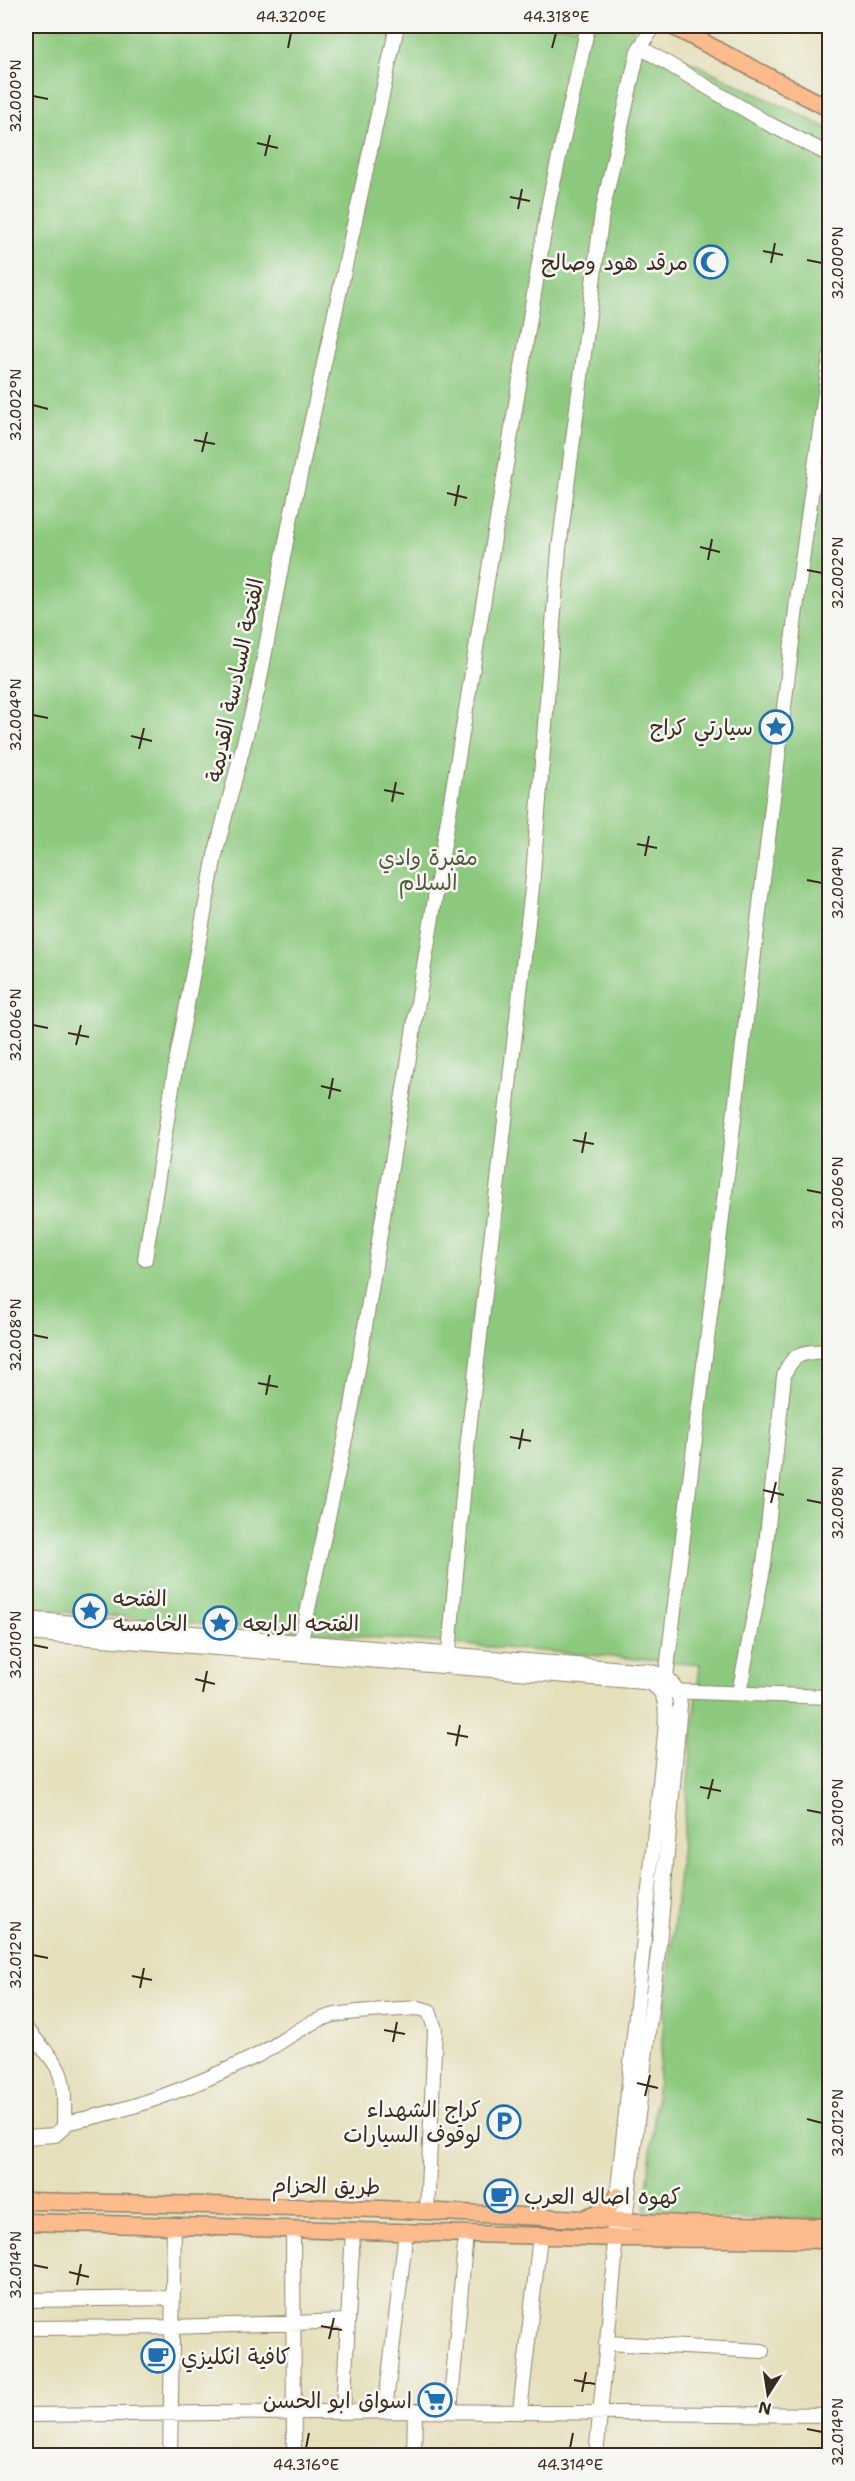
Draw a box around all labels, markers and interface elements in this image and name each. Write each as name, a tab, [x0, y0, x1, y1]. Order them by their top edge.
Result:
text: 44.320°E	[256, 7, 326, 27]
text: 44.318°E	[523, 7, 589, 27]
text: 32.000°N	[6, 59, 26, 133]
text: 32.000°N	[828, 226, 848, 300]
mosque icon: مرقد هود وصالح	[693, 244, 729, 280]
place label: مرقد هود وصالح	[541, 248, 688, 278]
text: 32.002°N	[6, 369, 26, 441]
text: 32.002°N	[828, 537, 848, 609]
street label: الفتحة السادسة القديمة	[199, 575, 271, 785]
text: 32.004°N	[6, 678, 26, 752]
place icon: سيارتي كراج	[758, 709, 794, 745]
place label: سيارتي كراج	[650, 713, 753, 747]
park label: مقبرة وادي السلام	[378, 843, 478, 899]
text: 32.004°N	[828, 846, 848, 920]
text: 32.006°N	[6, 988, 26, 1062]
text: 32.006°N	[828, 1156, 848, 1230]
text: 32.008°N	[6, 1298, 26, 1372]
text: 32.008°N	[828, 1466, 848, 1540]
place label: الفتحه الخامسه	[113, 1584, 188, 1638]
place icon: الفتحه الخامسه	[72, 1593, 108, 1629]
place icon: الفتحه الرابعه	[202, 1605, 238, 1641]
place label: الفتحه الرابعه	[243, 1609, 359, 1638]
text: 32.010°N	[6, 1611, 26, 1679]
text: 32.010°N	[828, 1779, 848, 1847]
text: 32.012°N	[6, 1921, 26, 1989]
text: 32.012°N	[828, 2089, 848, 2157]
place label: كراج الشهداء لوقوف السيارات	[343, 2095, 481, 2149]
parking icon: كراج الشهداء لوقوف السيارات	[486, 2104, 522, 2140]
street label: طريق الحزام	[271, 2171, 381, 2204]
cafe icon: كهوه اصاله العرب	[483, 2178, 519, 2214]
place label: كهوه اصاله العرب	[524, 2182, 681, 2211]
text: 32.014°N	[6, 2231, 26, 2299]
cafe icon: كافية انكليزي	[140, 2338, 176, 2374]
place label: كافية انكليزي	[181, 2342, 291, 2373]
north arrow	[738, 2364, 798, 2424]
supermarket icon: اسواق ابو الحسن	[417, 2382, 453, 2418]
place label: اسواق ابو الحسن	[263, 2386, 412, 2415]
text: N	[757, 2397, 773, 2420]
text: 32.014°N	[828, 2398, 848, 2466]
text: 44.316°E	[273, 2455, 339, 2475]
text: 44.314°E	[537, 2455, 603, 2475]

